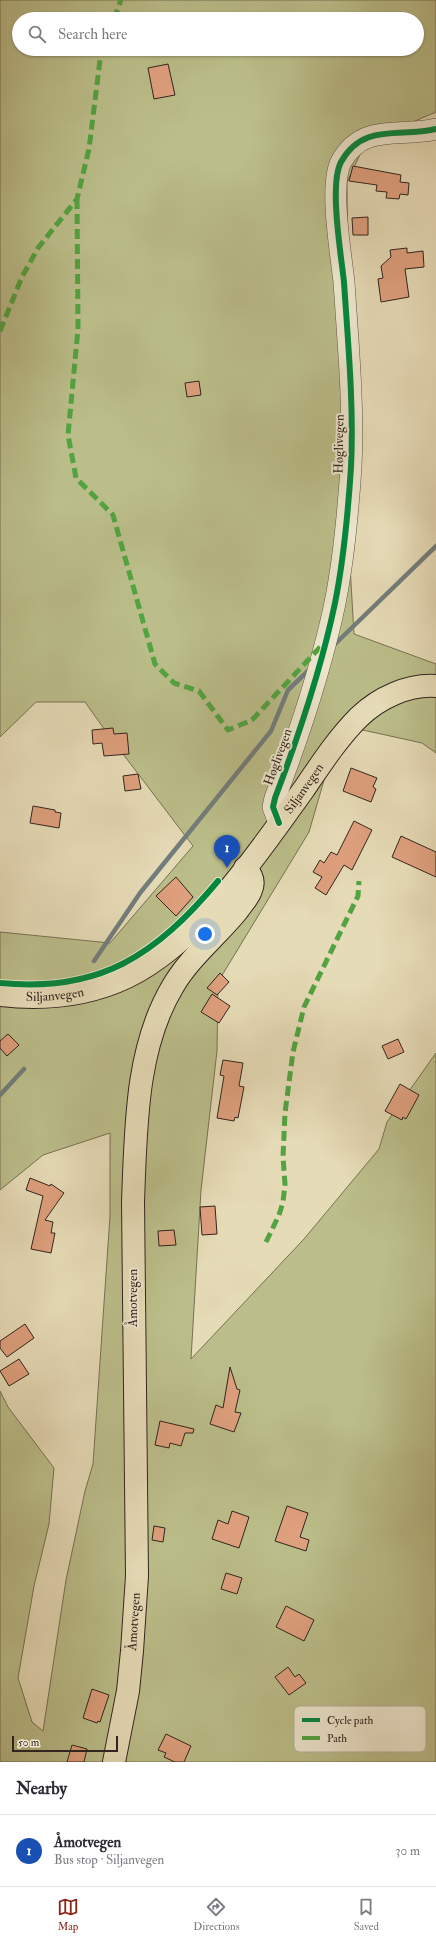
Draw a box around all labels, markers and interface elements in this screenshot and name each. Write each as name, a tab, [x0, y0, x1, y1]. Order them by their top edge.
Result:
search box	[12, 12, 424, 56]
icon: search	[26, 23, 48, 45]
text: Search here	[58, 25, 127, 44]
street label: Høglivegen	[330, 414, 348, 474]
street label: Høglivegen	[260, 726, 296, 788]
street label: Siljanvegen	[281, 760, 327, 817]
pin: 1	[214, 835, 240, 868]
your location	[195, 924, 215, 944]
street label: Siljanvegen	[26, 984, 86, 1005]
street label: Åmotvegen	[124, 1269, 141, 1328]
street label: Åmotvegen	[123, 1592, 144, 1652]
legend	[294, 1706, 426, 1752]
text: Cycle path	[327, 1714, 373, 1728]
text: Path	[327, 1732, 347, 1745]
scale bar	[12, 1734, 118, 1753]
text: 50 m	[18, 1736, 39, 1749]
text: Nearby	[16, 1778, 67, 1799]
text: Åmotvegen	[54, 1833, 121, 1852]
text: 1	[27, 1843, 31, 1859]
text: 30 m	[396, 1843, 420, 1859]
text: Bus stop · Siljanvegen	[54, 1852, 164, 1868]
tab: Map	[57, 1896, 79, 1933]
tab: Directions	[193, 1896, 240, 1933]
tab: Saved	[354, 1896, 379, 1933]

